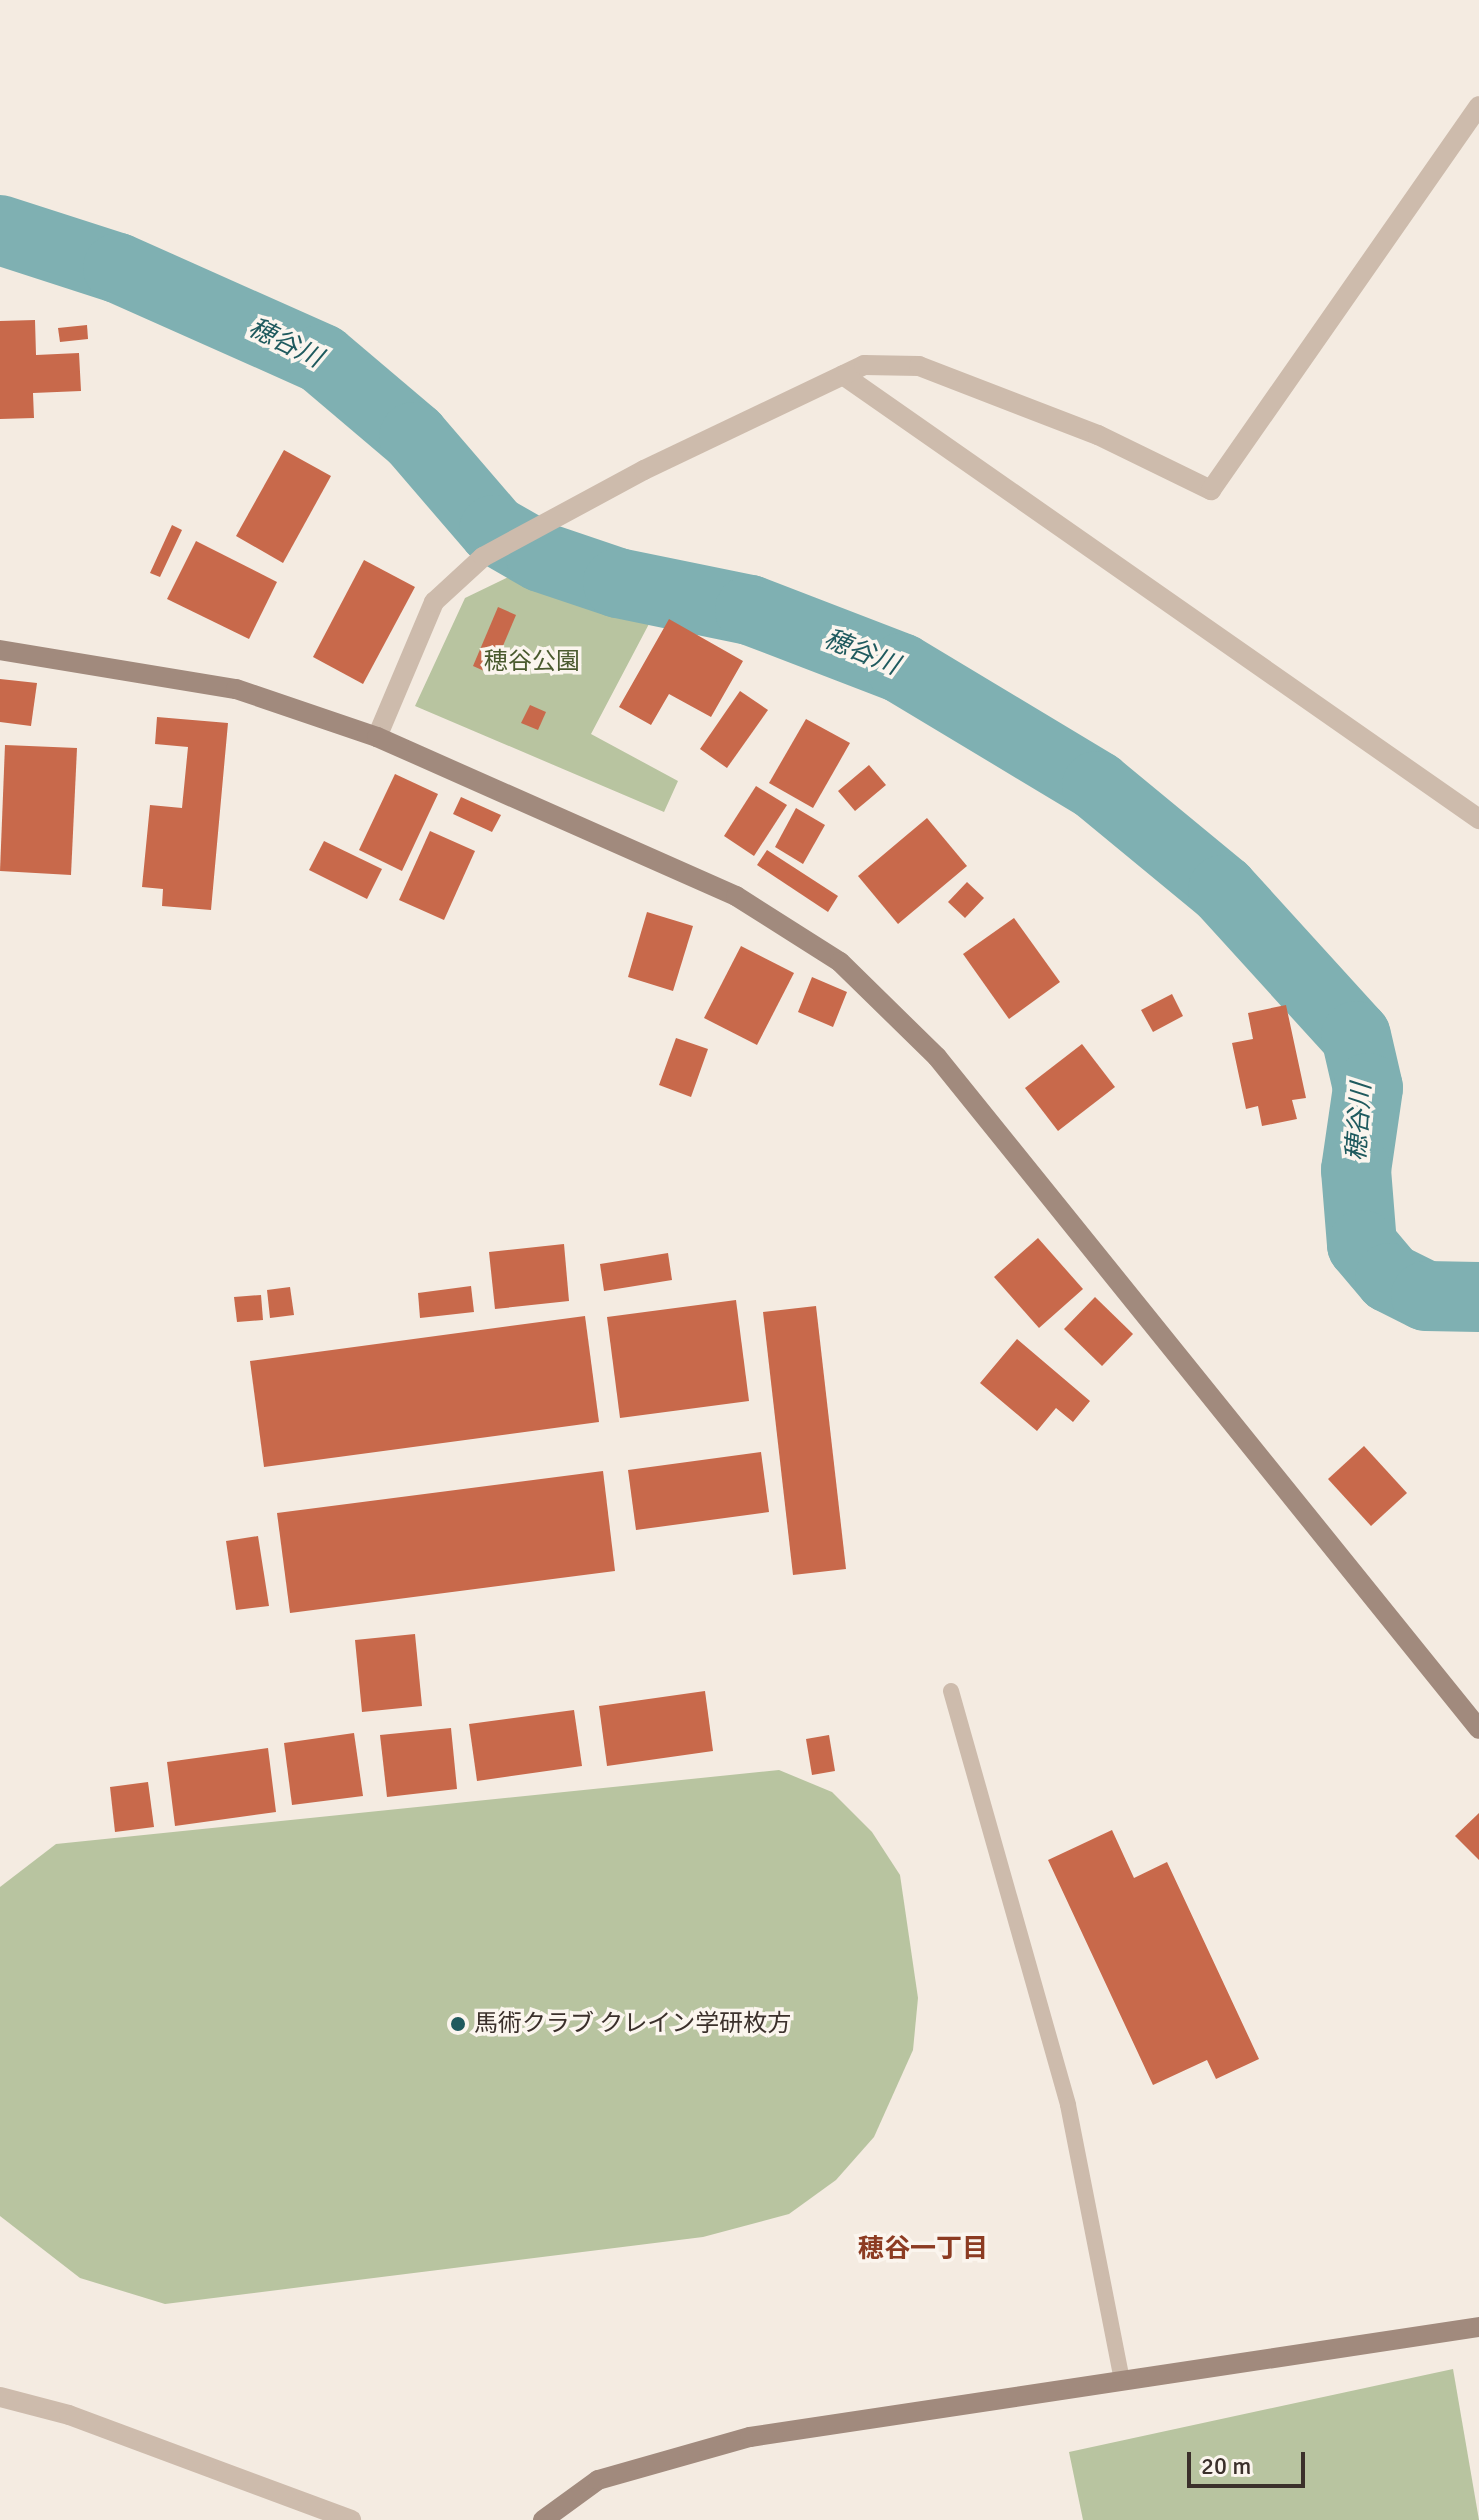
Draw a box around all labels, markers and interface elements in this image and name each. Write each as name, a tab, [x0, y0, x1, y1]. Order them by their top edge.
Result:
water label: 穂谷川	[243, 313, 327, 375]
water label: 穂谷川	[819, 624, 903, 682]
park label: 穂谷公園	[484, 648, 580, 676]
water label: 穂谷川	[1342, 1082, 1378, 1162]
place label: 馬術クラブ クレイン学研枚方	[474, 2010, 791, 2038]
marker: 馬術クラブ クレイン学研枚方	[449, 2015, 467, 2033]
district label: 穂谷一丁目	[858, 2234, 988, 2266]
scale bar	[1191, 2436, 1309, 2486]
text: 20 m	[1201, 2451, 1251, 2481]

